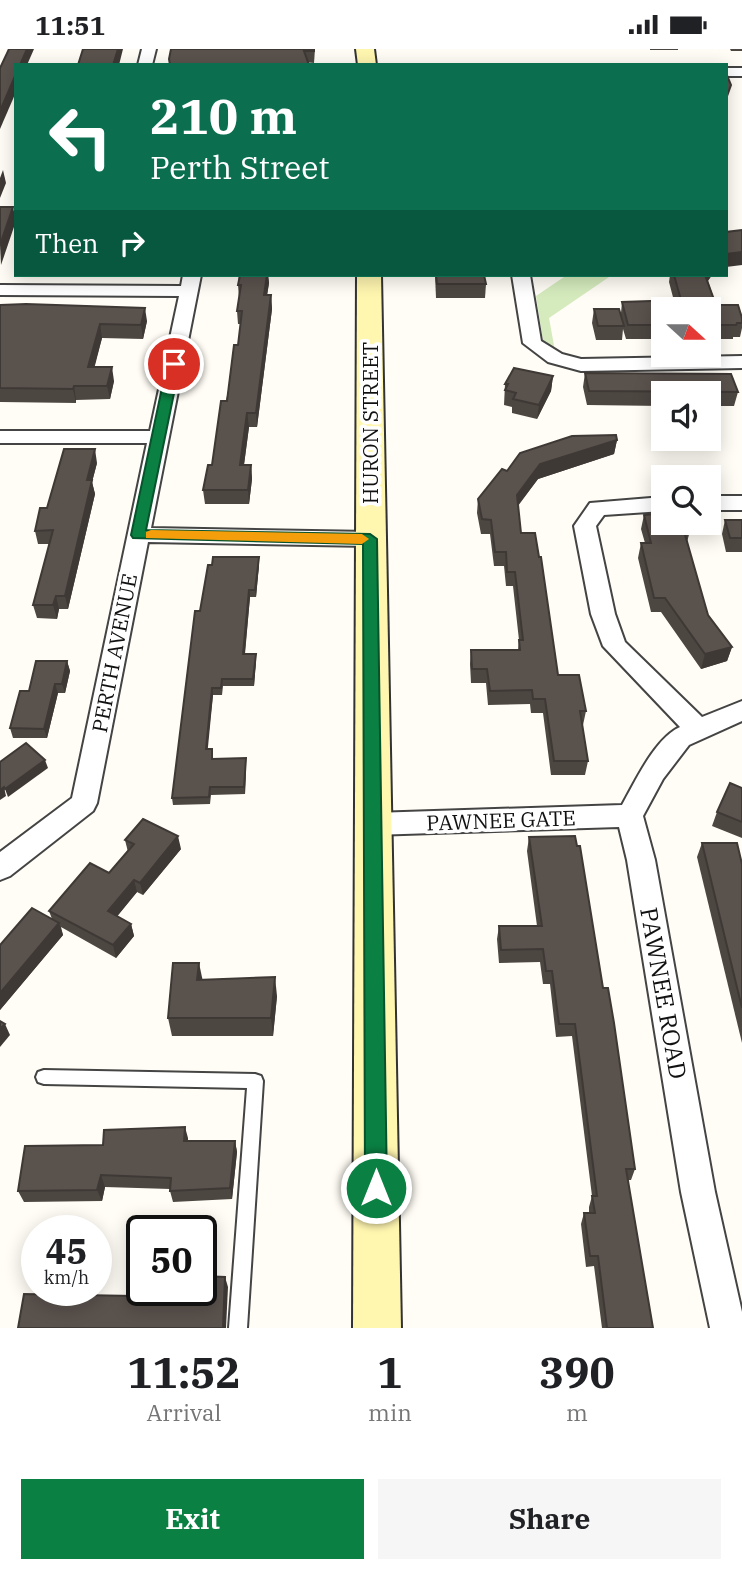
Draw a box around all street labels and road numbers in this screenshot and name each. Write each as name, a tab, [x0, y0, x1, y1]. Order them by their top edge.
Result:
street label: HURON STREET	[356, 342, 384, 504]
street label: PERTH AVENUE	[85, 571, 143, 735]
street label: PAWNEE GATE	[426, 803, 576, 837]
street label: PAWNEE ROAD	[633, 905, 695, 1081]

